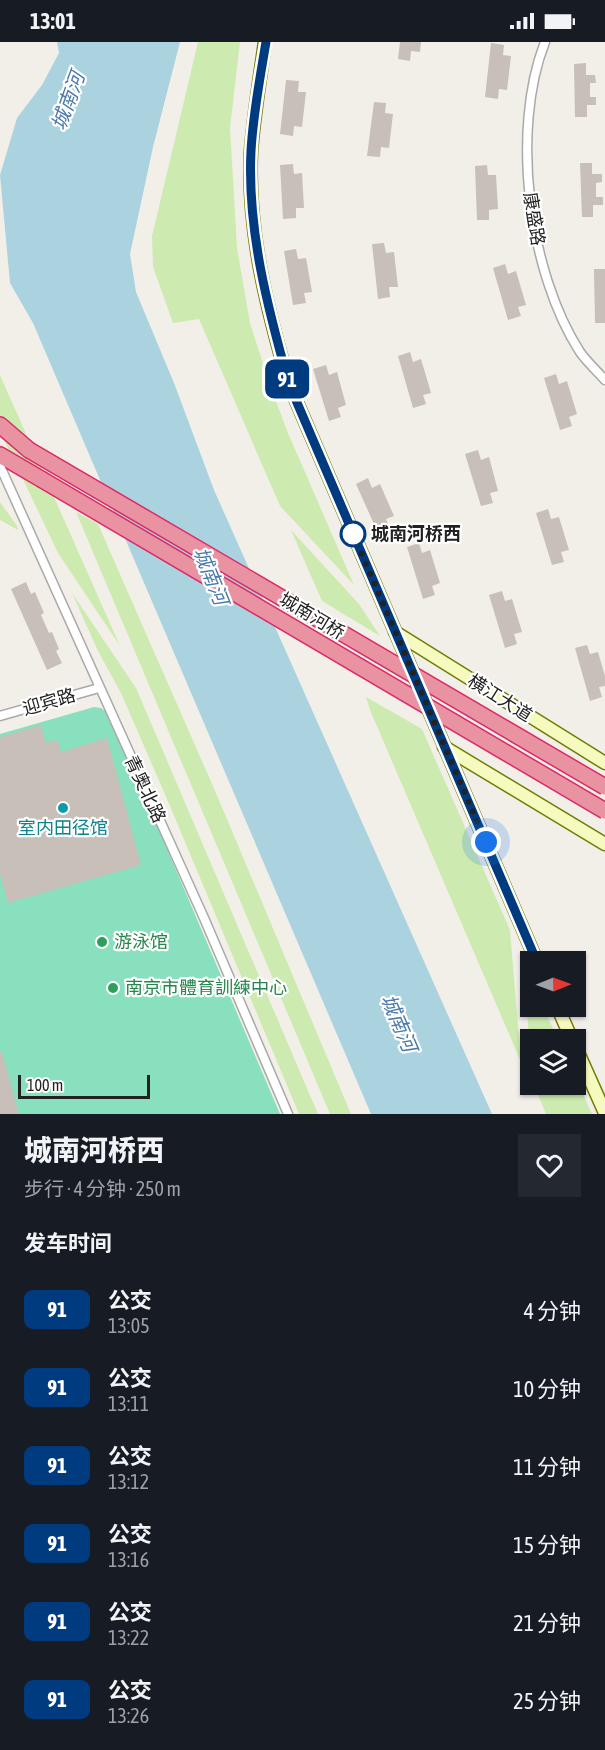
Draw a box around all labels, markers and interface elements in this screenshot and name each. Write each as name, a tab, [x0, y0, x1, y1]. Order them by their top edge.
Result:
text: 13:01	[30, 8, 76, 34]
water label: 城南河	[46, 65, 90, 133]
street label: 康盛路	[520, 191, 549, 247]
line badge: 91	[260, 360, 314, 398]
text: 91	[277, 367, 297, 391]
marker: 城南河桥西	[340, 521, 366, 547]
place label: 城南河桥西	[371, 523, 461, 544]
water label: 城南河	[190, 544, 235, 612]
street label: 城南河桥	[276, 588, 349, 643]
street label: 横江大道	[464, 670, 536, 726]
street label: 迎宾路	[20, 684, 78, 719]
street label: 青奥北路	[121, 752, 170, 826]
marker: 室内田径馆	[56, 801, 70, 815]
place label: 室内田径馆	[18, 817, 108, 838]
your location	[471, 827, 501, 857]
place label: 游泳馆	[114, 931, 168, 952]
marker: 游泳馆	[95, 935, 109, 949]
north arrow	[520, 951, 586, 1017]
map controls	[520, 951, 586, 1095]
place label: 南京市體育訓練中心	[125, 977, 287, 998]
marker: 南京市體育訓練中心	[106, 981, 120, 995]
water label: 城南河	[377, 991, 423, 1059]
button: layers	[520, 1029, 586, 1095]
scale bar	[18, 1072, 150, 1100]
text: 100 m	[27, 1076, 63, 1094]
text: 城南河桥西	[24, 1134, 164, 1166]
button: heart	[518, 1134, 581, 1197]
text: 步行 · 4 分钟 · 250 m	[24, 1177, 181, 1200]
text: 发车时间	[24, 1230, 112, 1256]
text: 公交	[108, 1287, 152, 1313]
text: 91	[47, 1297, 67, 1321]
text: 4 分钟	[524, 1298, 581, 1324]
text: 13:05	[108, 1314, 150, 1337]
text: 公交	[108, 1365, 152, 1391]
text: 91	[47, 1375, 67, 1399]
text: 10 分钟	[513, 1376, 581, 1402]
text: 13:11	[108, 1392, 149, 1415]
text: 公交	[108, 1443, 152, 1469]
text: 91	[47, 1453, 67, 1477]
text: 11 分钟	[513, 1454, 581, 1480]
text: 13:12	[108, 1470, 149, 1493]
text: 公交	[108, 1521, 152, 1547]
text: 91	[47, 1531, 67, 1555]
text: 15 分钟	[513, 1532, 581, 1558]
text: 13:16	[108, 1548, 149, 1571]
text: 公交	[108, 1599, 152, 1625]
text: 91	[47, 1609, 67, 1633]
text: 21 分钟	[513, 1610, 581, 1636]
text: 13:22	[108, 1626, 149, 1649]
text: 公交	[108, 1677, 152, 1703]
text: 91	[47, 1687, 67, 1711]
text: 25 分钟	[513, 1688, 581, 1714]
text: 13:26	[108, 1704, 149, 1727]

